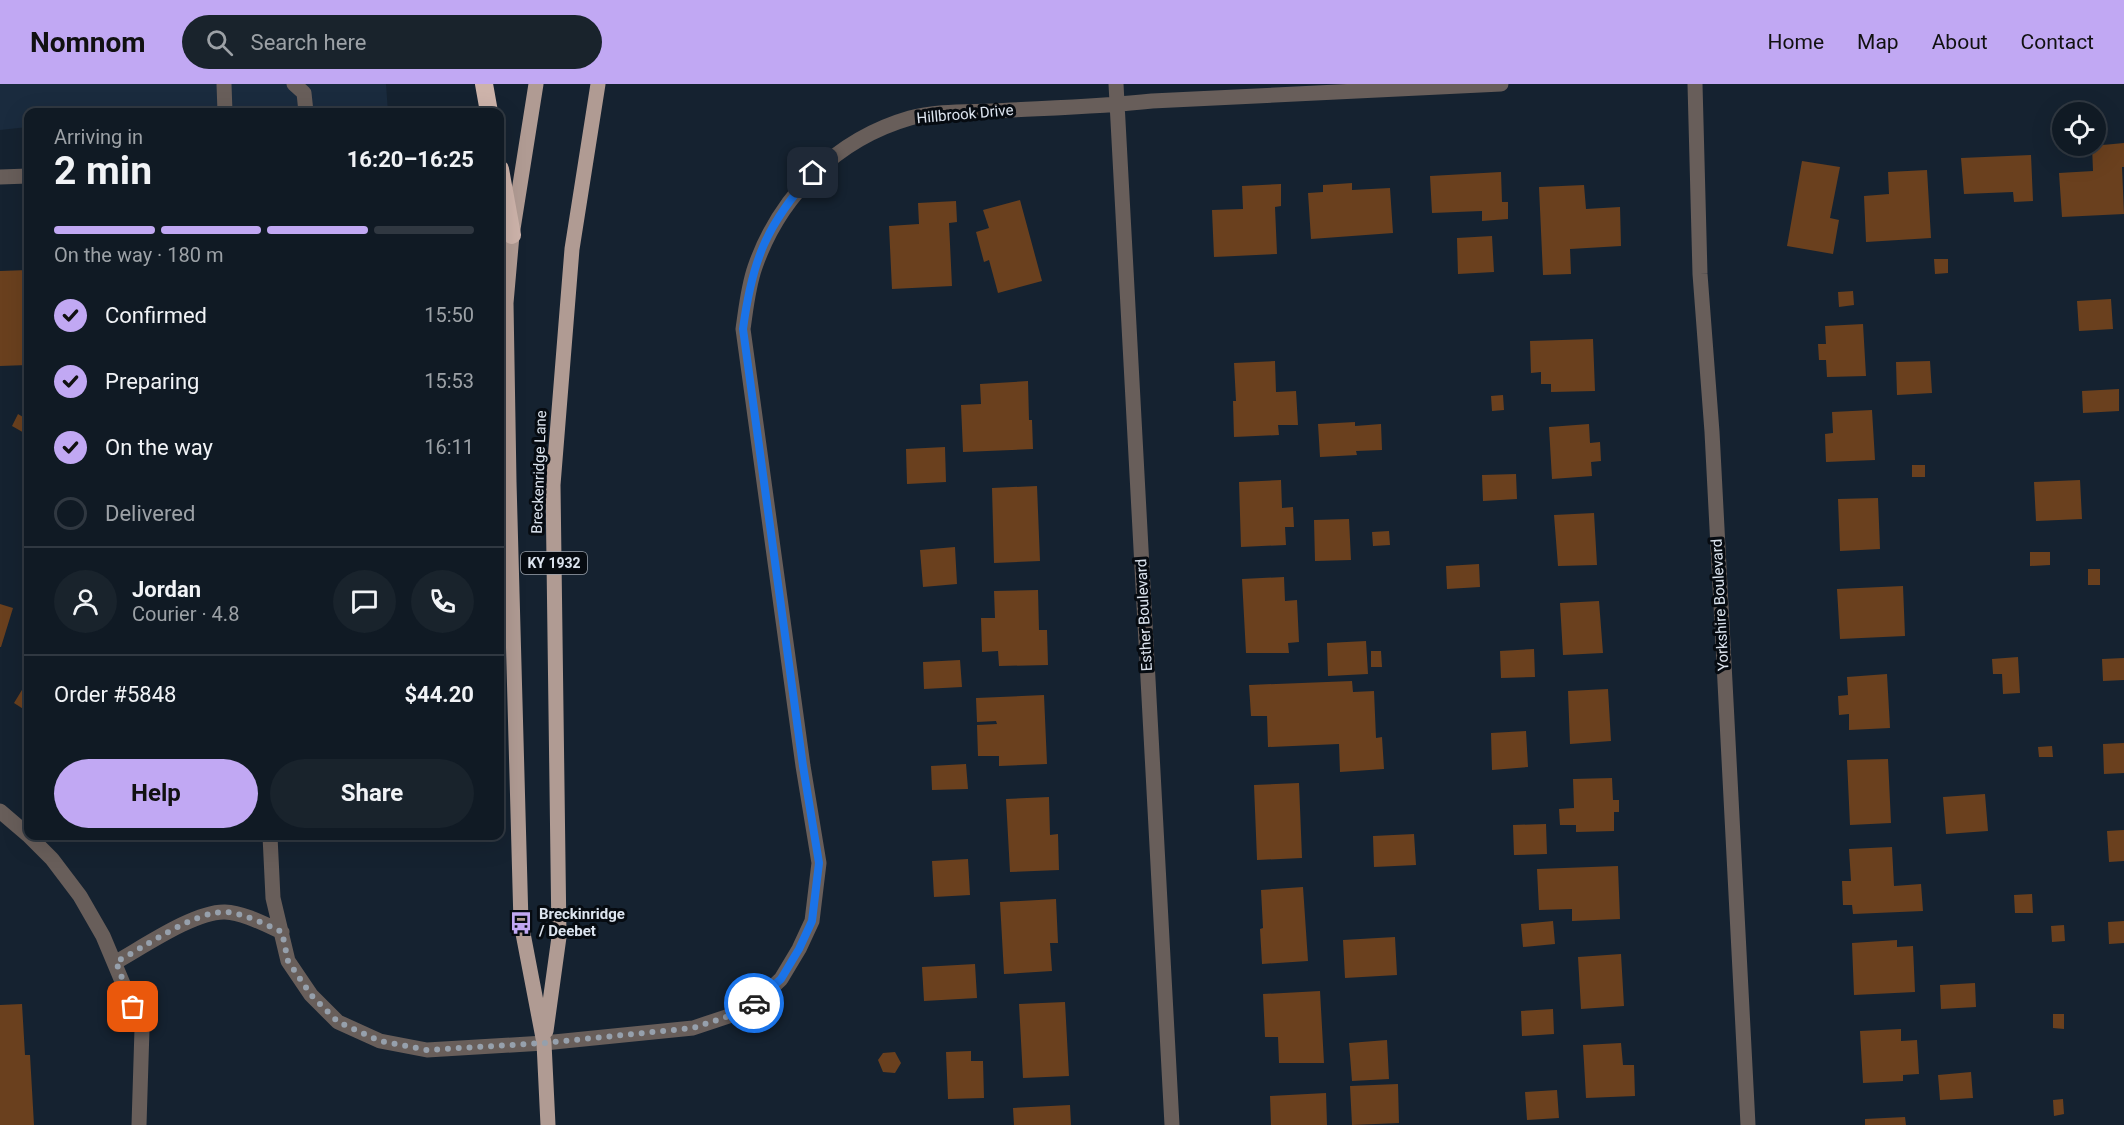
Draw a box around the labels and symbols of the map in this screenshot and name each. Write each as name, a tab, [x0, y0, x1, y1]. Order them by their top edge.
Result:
street label: Hillbrook Drive	[916, 101, 1014, 127]
pin	[787, 147, 838, 198]
street label: Breckenridge Lane	[528, 410, 550, 534]
street label: Yorkshire Boulevard	[1708, 538, 1732, 672]
road number: KY 1932	[521, 552, 587, 574]
street label: Esther Boulevard	[1132, 558, 1156, 672]
place label: Breckinridge / Deebet	[538, 905, 625, 940]
bus stop icon: Breckinridge / Deebet	[508, 910, 534, 936]
courier	[724, 973, 784, 1033]
pin	[107, 981, 158, 1032]

